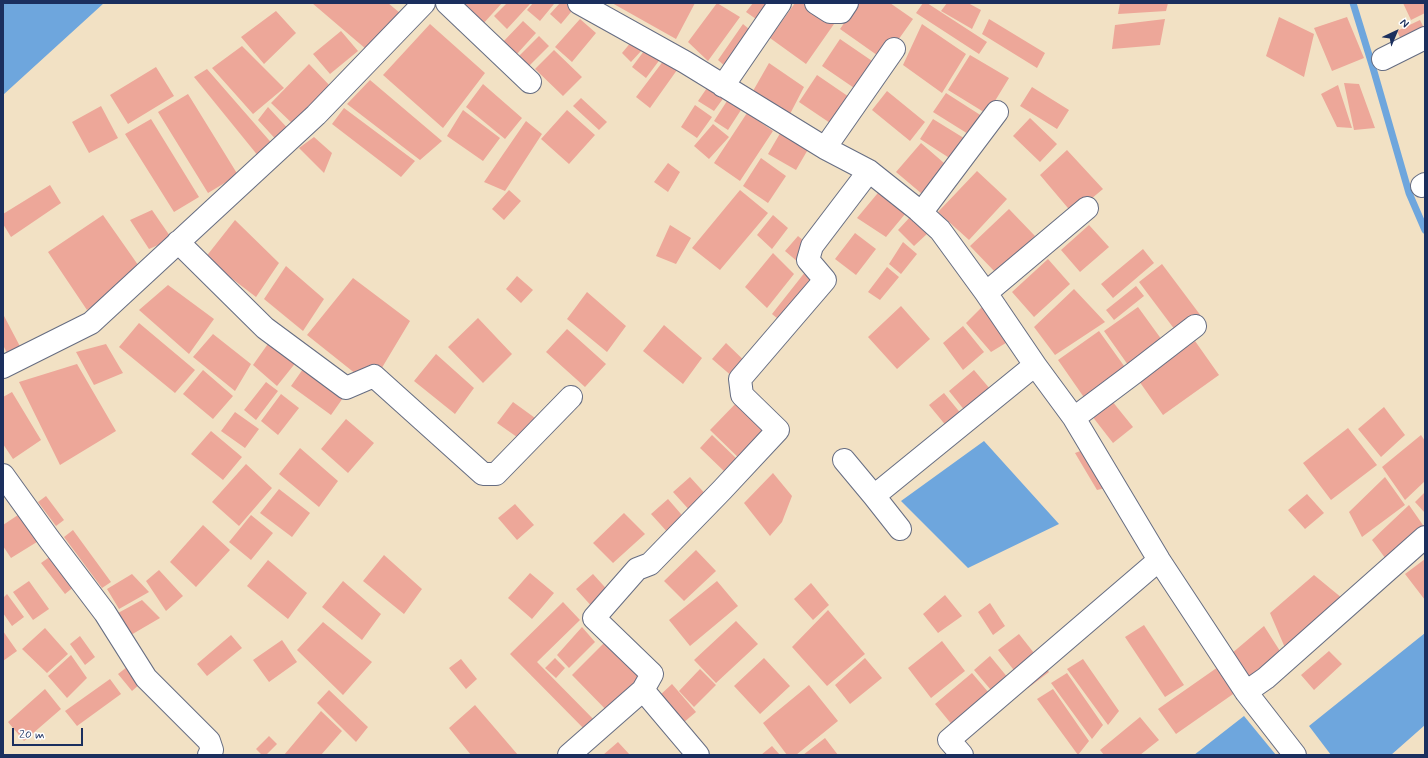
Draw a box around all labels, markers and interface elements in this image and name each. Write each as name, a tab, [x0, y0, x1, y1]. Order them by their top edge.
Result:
north arrow	[1376, 12, 1416, 52]
text: N	[1397, 16, 1412, 31]
scale bar	[14, 720, 85, 746]
text: 20 m	[19, 727, 45, 743]

